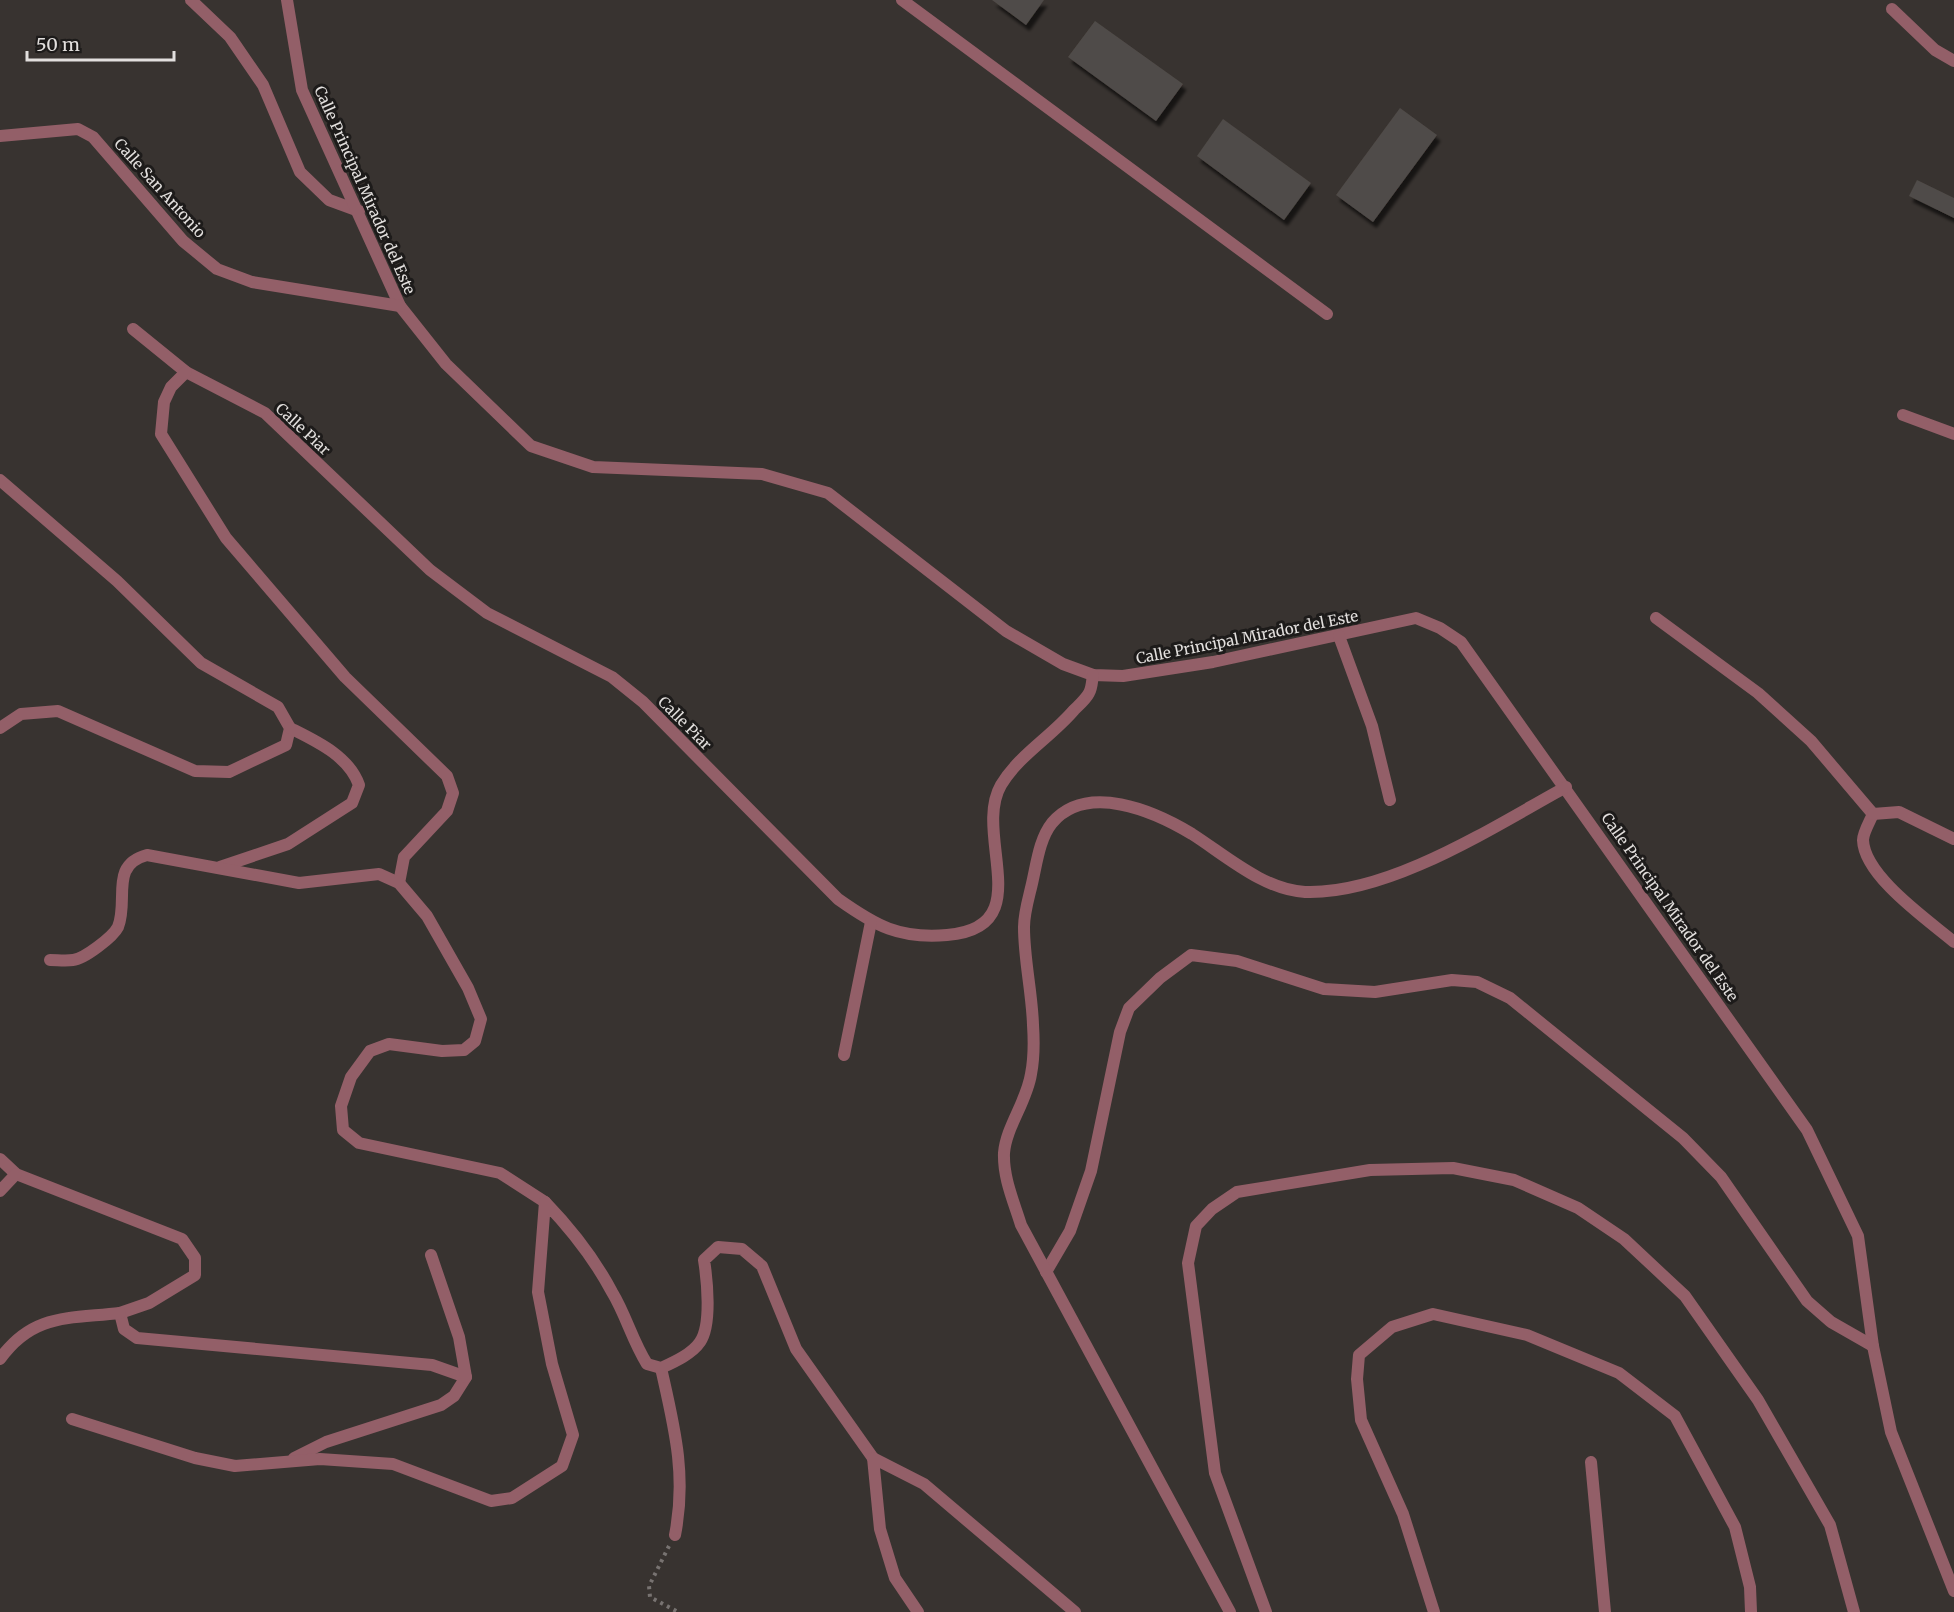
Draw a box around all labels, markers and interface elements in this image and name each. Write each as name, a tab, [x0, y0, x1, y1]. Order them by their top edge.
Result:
scale bar	[27, 24, 174, 62]
text: 50 m	[36, 33, 80, 56]
street label: Calle Principal Mirador del Este	[310, 83, 420, 297]
street label: Calle San Antonio	[110, 134, 210, 242]
street label: Calle Piar	[272, 399, 335, 459]
street label: Calle Principal Mirador del Este	[1134, 606, 1360, 668]
street label: Calle Piar	[654, 692, 716, 754]
street label: Calle Principal Mirador del Este	[1597, 809, 1743, 1005]

